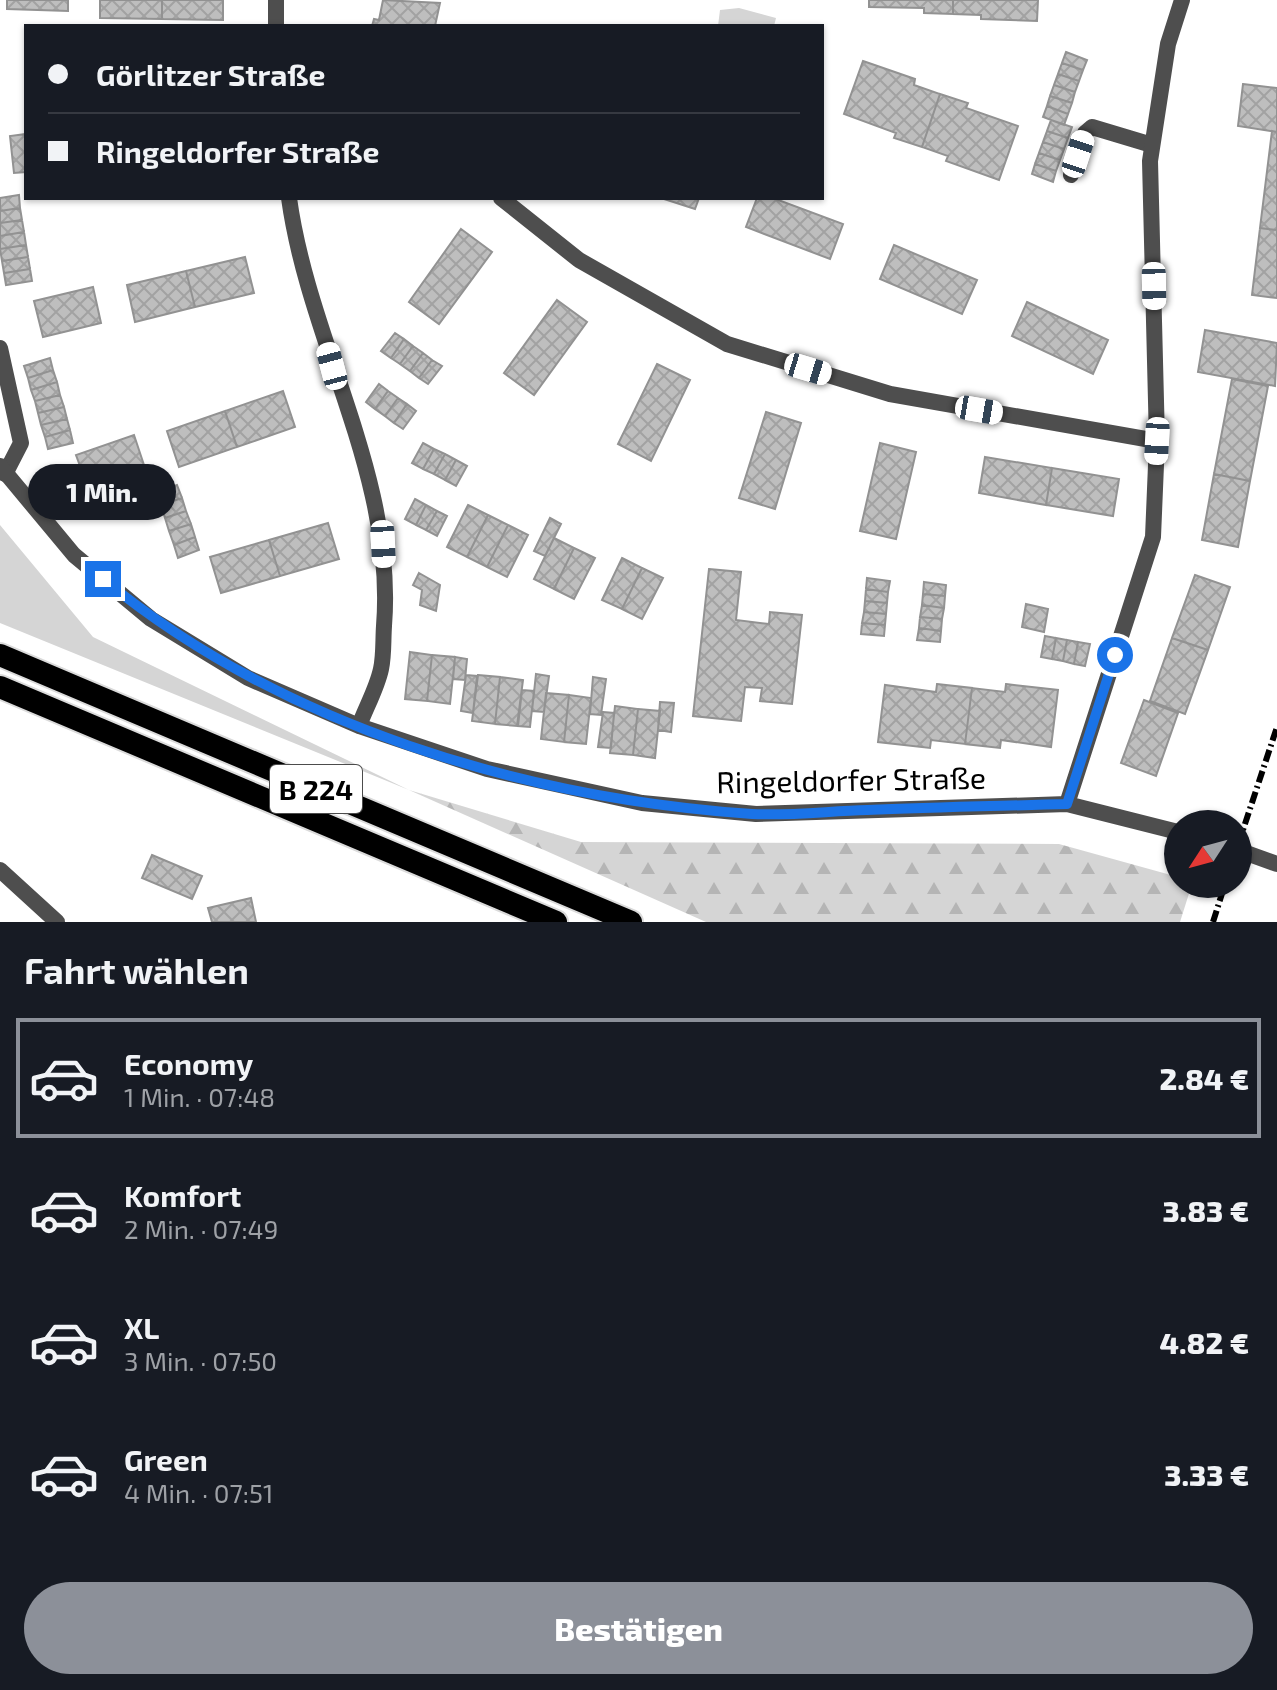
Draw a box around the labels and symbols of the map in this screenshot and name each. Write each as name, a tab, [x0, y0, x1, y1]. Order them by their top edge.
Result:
car	[1059, 127, 1097, 181]
car	[1142, 262, 1166, 310]
car	[314, 340, 350, 392]
car	[782, 351, 834, 387]
car	[953, 394, 1005, 426]
car	[1144, 416, 1170, 466]
callout: 1 Min.	[29, 463, 177, 519]
car	[370, 519, 396, 569]
route end	[85, 561, 121, 597]
route start	[1097, 637, 1133, 673]
street label: Ringeldorfer Straße	[716, 759, 986, 799]
road number: B 224	[270, 765, 362, 813]
north arrow	[1164, 810, 1252, 898]

